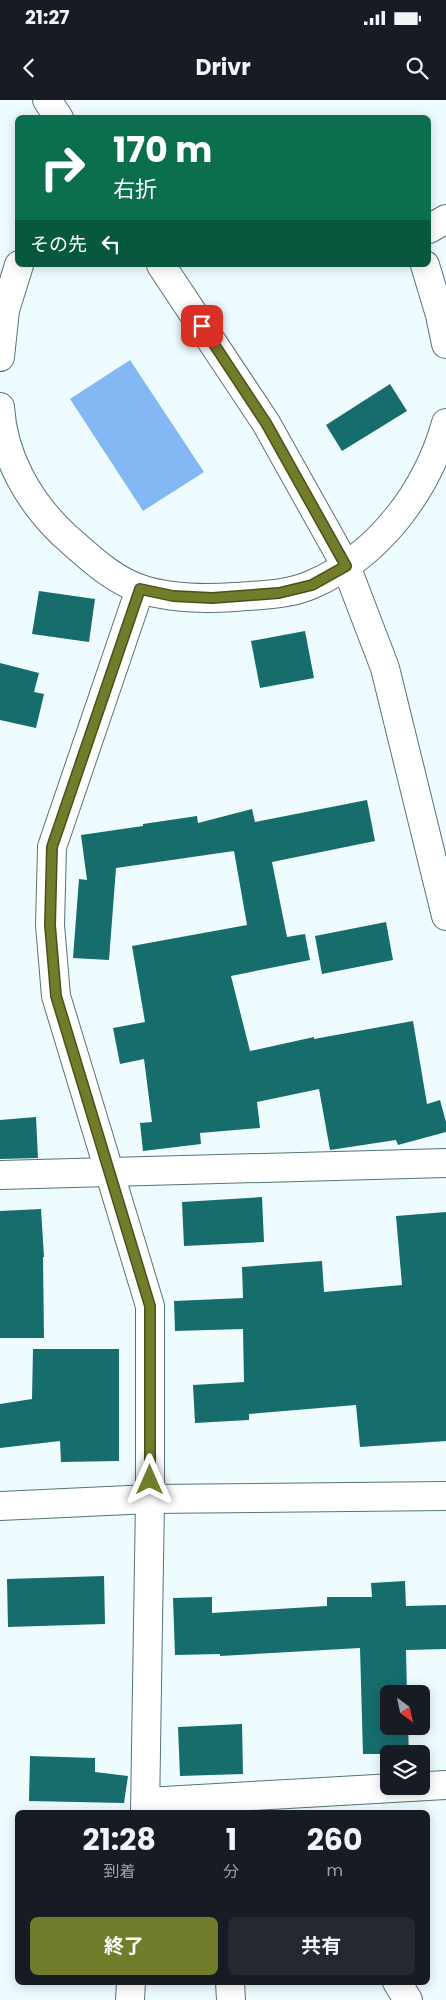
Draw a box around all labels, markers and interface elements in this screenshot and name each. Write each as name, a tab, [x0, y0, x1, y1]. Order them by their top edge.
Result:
text: 21:27	[25, 4, 69, 31]
text: Drivr	[195, 52, 251, 83]
icon: back	[15, 54, 43, 82]
icon: search	[403, 54, 431, 82]
text: 170 m	[113, 125, 212, 174]
icon: right	[30, 135, 95, 200]
text: 右折	[113, 174, 157, 205]
icon: left	[97, 230, 125, 258]
text: その先	[30, 231, 87, 258]
pin	[181, 305, 223, 347]
icon: arrive	[188, 312, 216, 340]
position arrow	[123, 1453, 175, 1505]
north arrow	[380, 1685, 430, 1735]
map controls	[380, 1685, 430, 1795]
button: layers	[380, 1745, 430, 1795]
text: 21:28	[82, 1818, 156, 1861]
text: 1	[226, 1818, 237, 1861]
text: 260	[307, 1818, 363, 1861]
text: m	[326, 1859, 343, 1882]
text: 到着	[103, 1860, 135, 1883]
text: 分	[223, 1860, 239, 1883]
button: 終了	[30, 1917, 218, 1975]
button: 共有	[228, 1917, 415, 1975]

